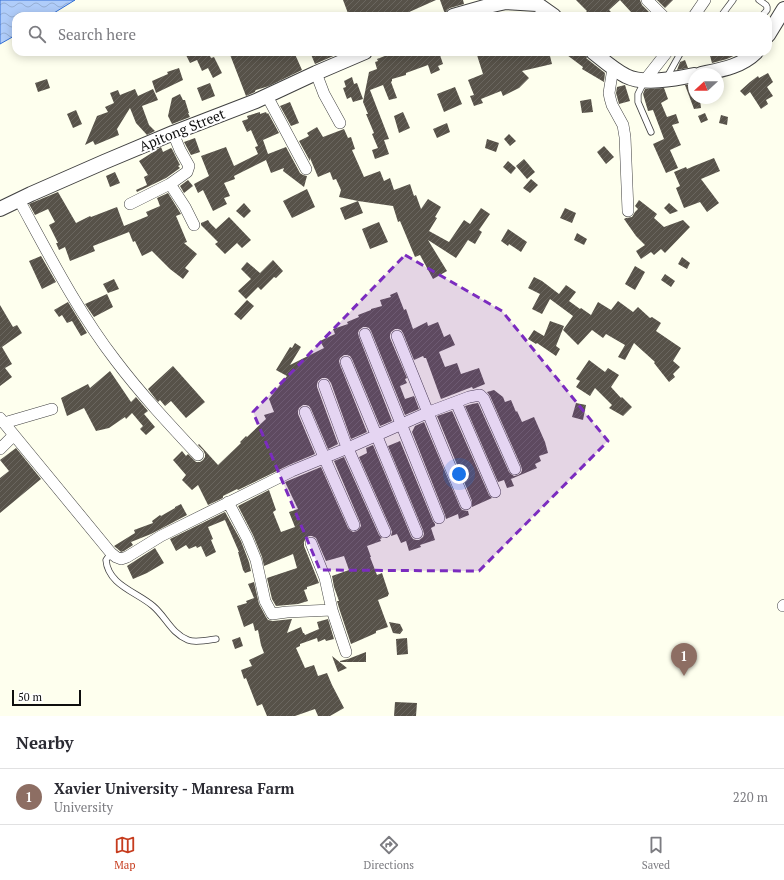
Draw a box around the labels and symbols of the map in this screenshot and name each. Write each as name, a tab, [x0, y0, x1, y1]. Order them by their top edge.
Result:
north arrow	[688, 68, 724, 104]
street label: Apitong Street	[136, 103, 228, 155]
your location	[449, 464, 469, 484]
pin: 1	[671, 643, 697, 676]
scale bar	[12, 688, 81, 707]

